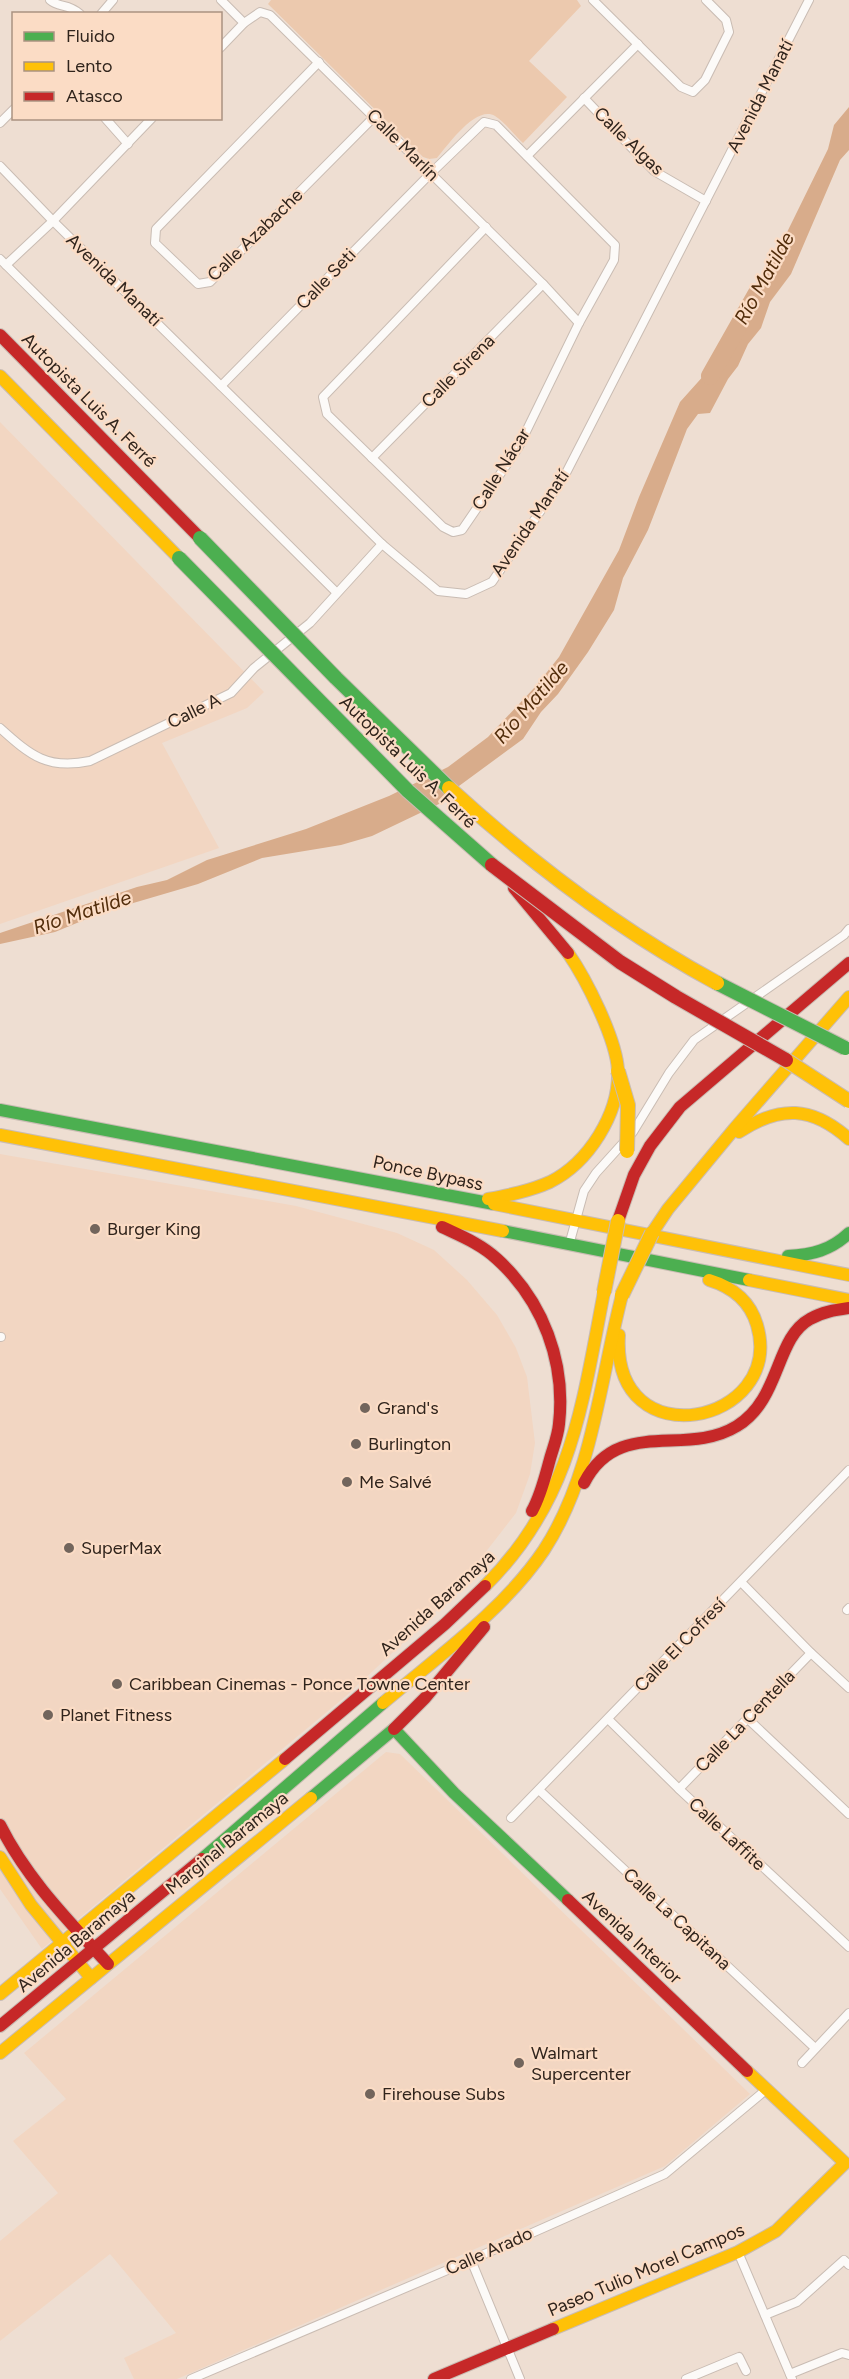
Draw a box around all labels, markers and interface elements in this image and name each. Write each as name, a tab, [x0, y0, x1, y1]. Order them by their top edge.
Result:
legend	[12, 12, 222, 120]
text: Fluido	[66, 25, 115, 47]
street label: Avenida Manatí	[722, 35, 798, 156]
text: Lento	[66, 55, 112, 77]
text: Atasco	[66, 85, 123, 107]
street label: Calle Algas	[589, 102, 669, 180]
street label: Calle Marlín	[362, 104, 444, 186]
street label: Calle Azabache	[203, 184, 307, 286]
water label: Río Matilde	[729, 228, 799, 328]
street label: Avenida Manatí	[62, 229, 167, 332]
street label: Calle Seti	[292, 244, 360, 314]
street label: Autopista Luis A. Ferré	[17, 328, 161, 472]
street label: Calle Sirena	[417, 330, 499, 412]
street label: Calle Nácar	[467, 424, 535, 514]
street label: Avenida Manatí	[486, 465, 574, 581]
water label: Río Matilde	[489, 656, 574, 748]
street label: Calle A	[164, 689, 224, 733]
street label: Autopista Luis A. Ferré	[335, 691, 481, 833]
water label: Río Matilde	[30, 885, 134, 939]
street label: Ponce Bypass	[371, 1151, 485, 1195]
place label: Burger King	[107, 1218, 201, 1240]
marker: Burger King	[88, 1222, 102, 1236]
place label: Grand's	[377, 1397, 439, 1419]
marker: Grand's	[358, 1401, 372, 1415]
place label: Burlington	[368, 1433, 451, 1455]
marker: Burlington	[349, 1437, 363, 1451]
place label: Me Salvé	[359, 1471, 432, 1493]
marker: Me Salvé	[340, 1475, 354, 1489]
place label: SuperMax	[81, 1537, 162, 1559]
marker: SuperMax	[62, 1541, 76, 1555]
street label: Avenida Baramaya	[375, 1545, 499, 1661]
street label: Calle El Cofresí	[630, 1593, 731, 1697]
street label: Calle La Centella	[691, 1665, 799, 1777]
place label: Caribbean Cinemas - Ponce Towne Center	[129, 1673, 470, 1695]
marker: Caribbean Cinemas - Ponce Towne Center	[110, 1677, 124, 1691]
place label: Planet Fitness	[60, 1704, 172, 1726]
marker: Planet Fitness	[41, 1708, 55, 1722]
street label: Marginal Baramaya	[161, 1787, 293, 1899]
street label: Calle Laffite	[684, 1793, 770, 1875]
street label: Calle La Capitana	[618, 1863, 736, 1975]
street label: Avenida Baramaya	[12, 1885, 140, 1997]
street label: Avenida Interior	[578, 1885, 686, 1989]
place label: Walmart Supercenter	[531, 2042, 631, 2085]
marker: Walmart Supercenter	[512, 2056, 526, 2070]
place label: Firehouse Subs	[382, 2083, 505, 2105]
marker: Firehouse Subs	[363, 2087, 377, 2101]
street label: Paseo Tulio Morel Campos	[544, 2219, 748, 2321]
street label: Calle Arado	[442, 2222, 536, 2280]

